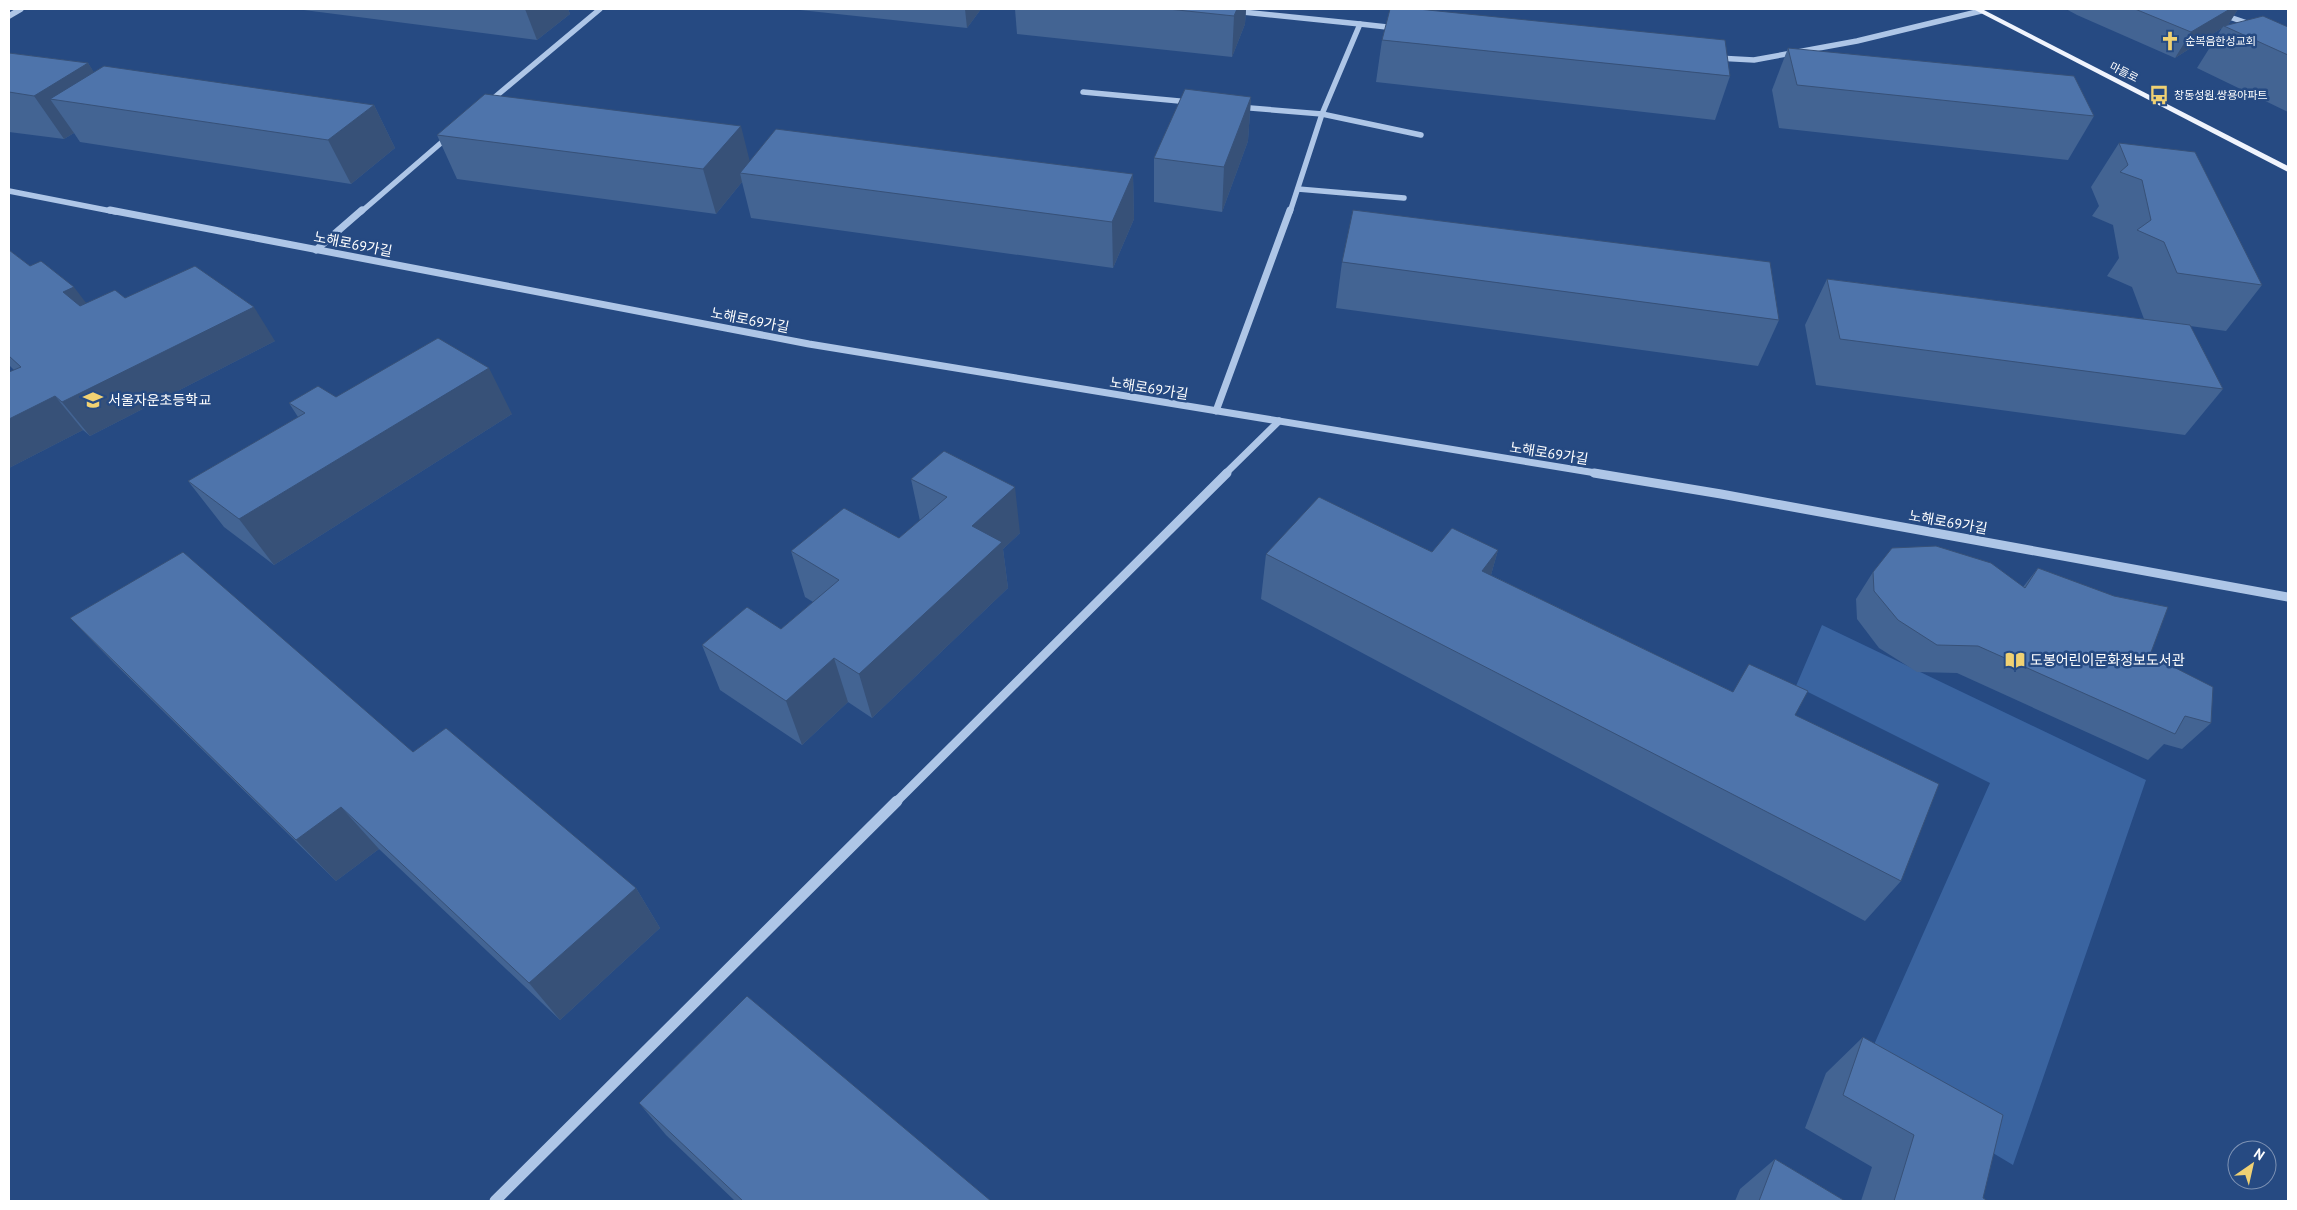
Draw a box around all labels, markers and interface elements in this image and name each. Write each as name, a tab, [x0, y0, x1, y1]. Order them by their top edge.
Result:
church icon: 순복음한성교회	[2159, 30, 2181, 52]
place label: 순복음한성교회	[2185, 34, 2256, 48]
street label: 마들로	[2107, 59, 2141, 85]
bus stop icon: 창동성원.쌍용아파트	[2148, 84, 2170, 106]
place label: 창동성원.쌍용아파트	[2174, 88, 2267, 102]
street label: 노해로69가길	[312, 228, 394, 260]
street label: 노해로69가길	[709, 304, 791, 336]
street label: 노해로69가길	[1108, 373, 1190, 403]
school or university icon: 서울자운초등학교	[82, 389, 104, 411]
place label: 서울자운초등학교	[108, 391, 211, 409]
street label: 노해로69가길	[1508, 438, 1590, 468]
street label: 노해로69가길	[1907, 506, 1989, 538]
library icon: 도봉어린이문화정보도서관	[2004, 649, 2026, 671]
place label: 도봉어린이문화정보도서관	[2030, 651, 2185, 669]
north arrow	[2227, 1140, 2277, 1190]
text: N	[2250, 1144, 2268, 1164]

